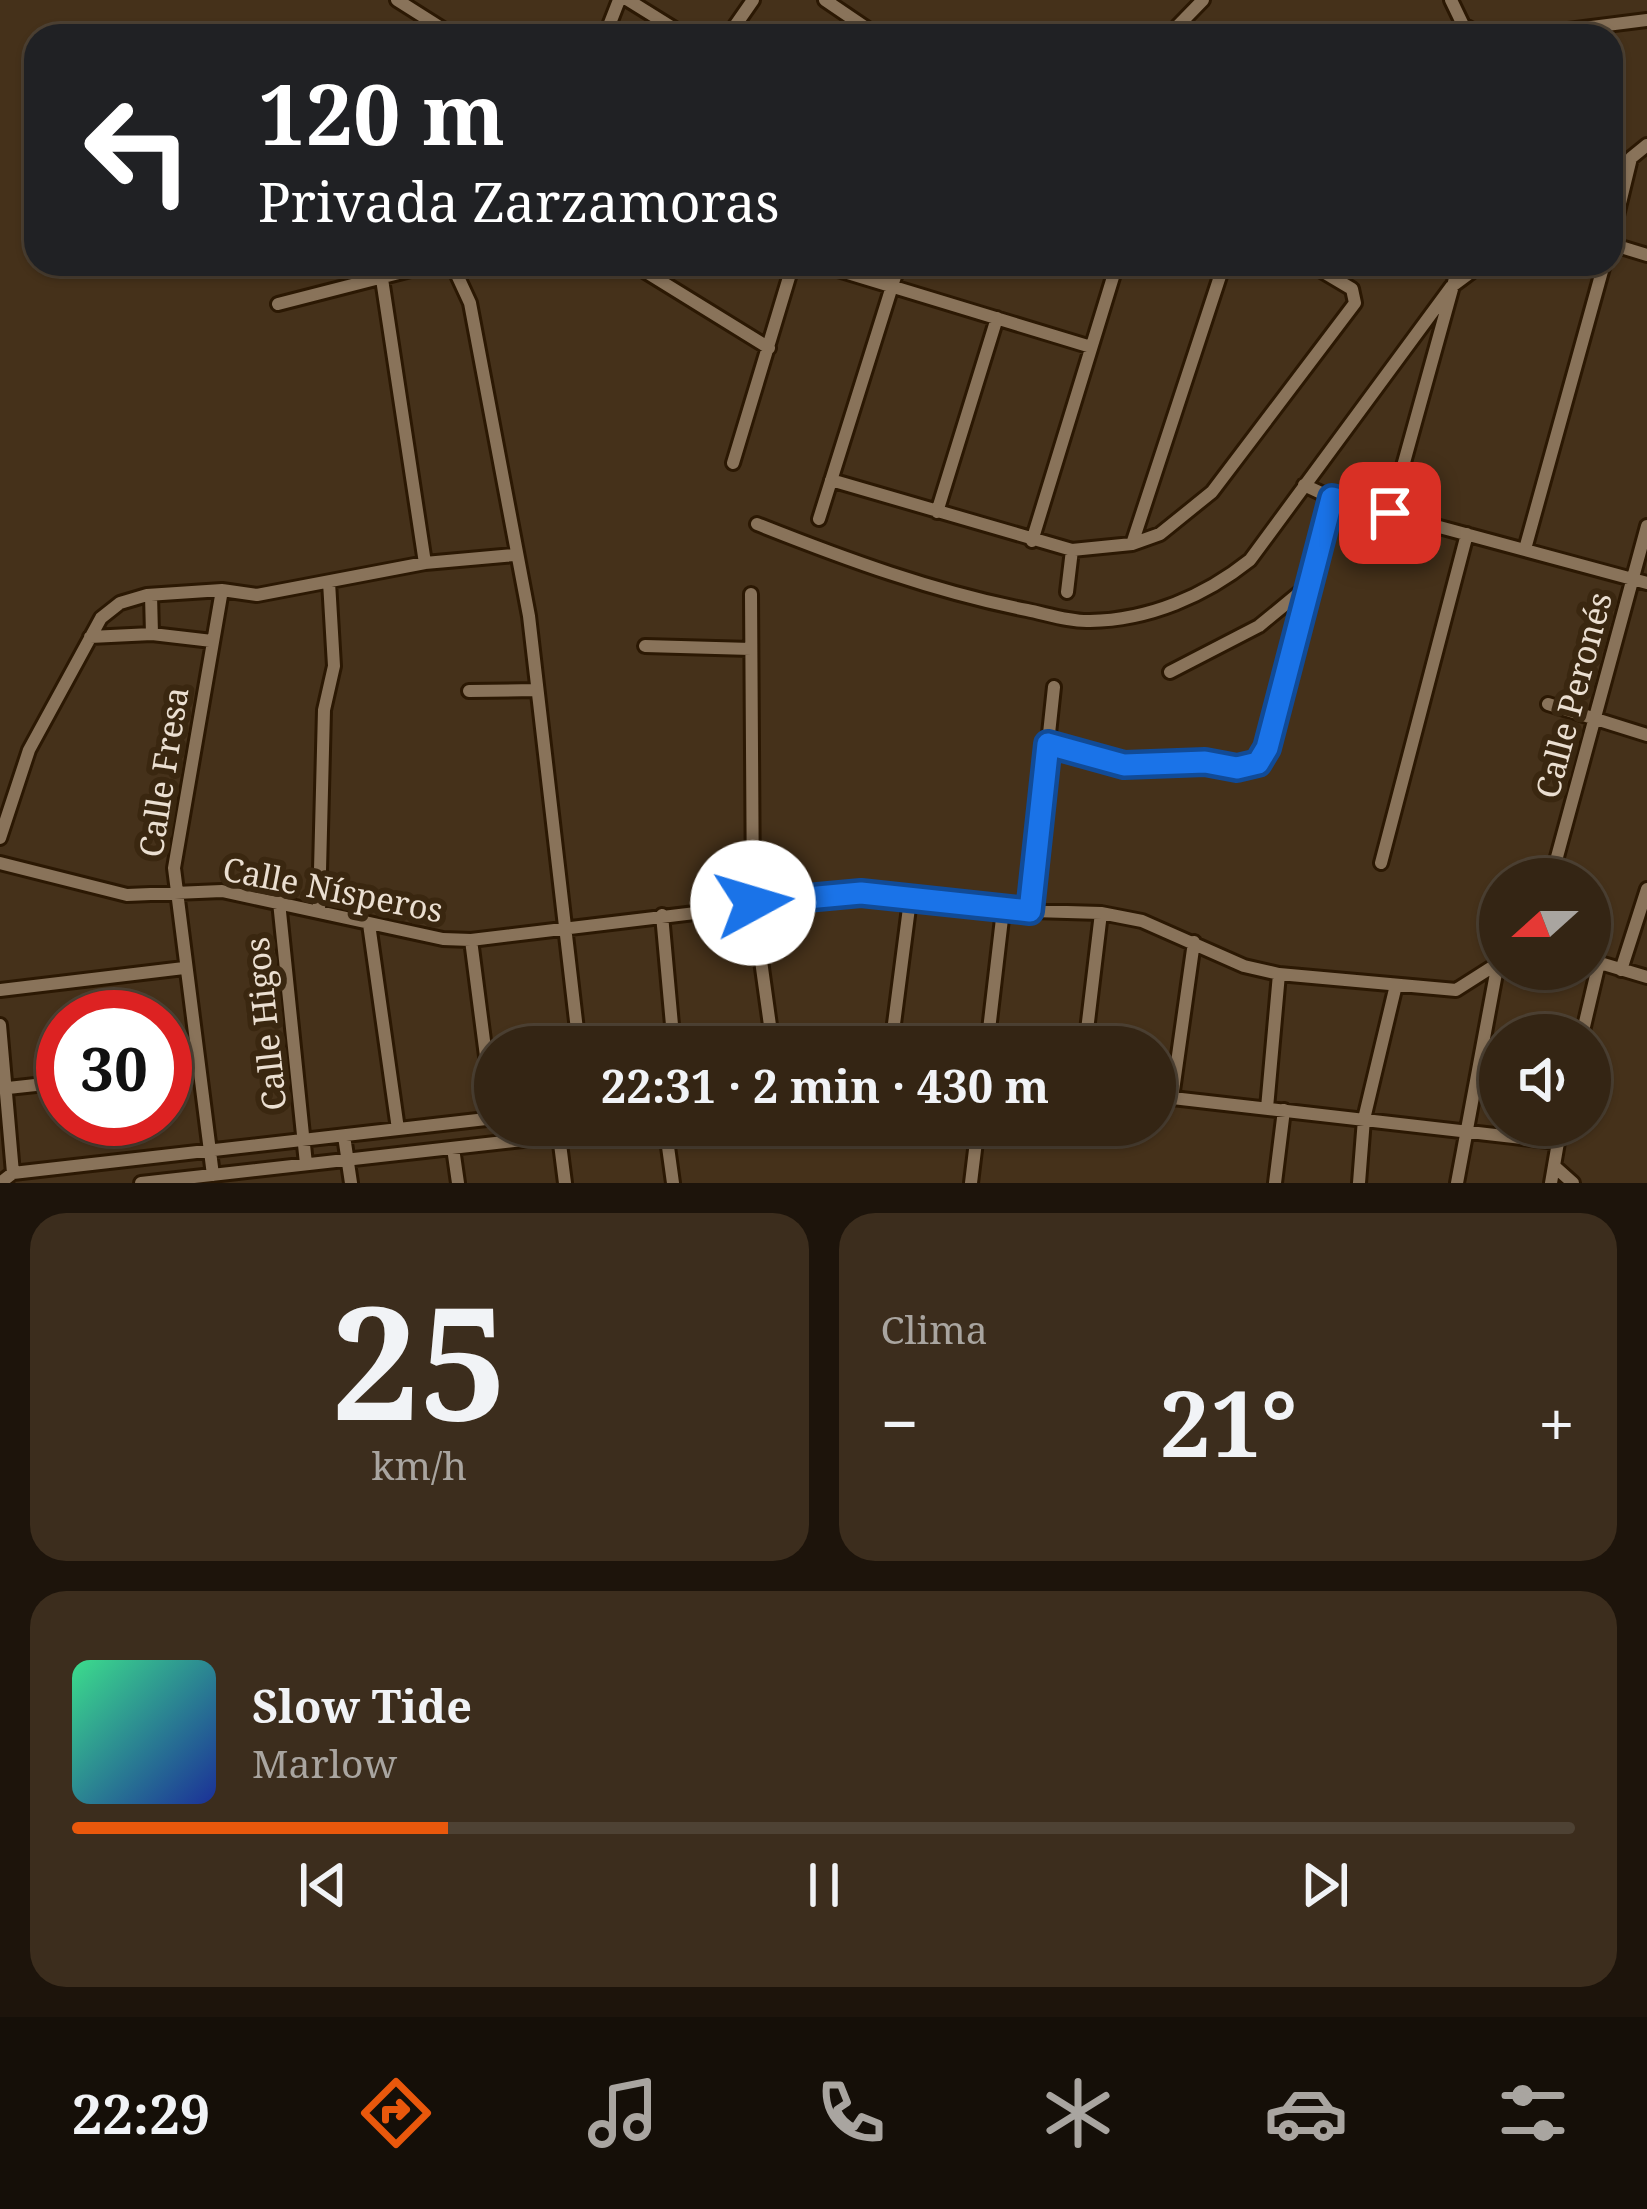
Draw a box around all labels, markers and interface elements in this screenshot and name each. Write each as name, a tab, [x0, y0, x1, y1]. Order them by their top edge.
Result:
text: 120 m	[258, 55, 505, 170]
icon: left	[60, 72, 216, 228]
text: Privada Zarzamoras	[258, 164, 780, 238]
pin	[1339, 462, 1441, 564]
icon: arrive	[1357, 480, 1423, 546]
street label: Calle Peronés	[1524, 587, 1622, 803]
street label: Calle Fresa	[127, 684, 199, 860]
position arrow	[690, 840, 816, 966]
street label: Calle Nísperos	[219, 846, 447, 932]
north arrow	[1479, 858, 1611, 990]
map controls	[1479, 858, 1611, 1146]
street label: Calle Higos	[234, 935, 296, 1113]
speed limit sign: 30	[36, 990, 192, 1146]
button: sound	[1479, 1014, 1611, 1146]
text: 22:31 · 2 min · 430 m	[601, 1055, 1049, 1116]
text: 25	[331, 1253, 507, 1466]
text: Clima	[881, 1302, 988, 1355]
text: 21°	[1160, 1361, 1297, 1483]
text: −	[881, 1377, 919, 1467]
text: +	[1538, 1377, 1575, 1467]
text: km/h	[371, 1438, 467, 1491]
text: Slow Tide	[252, 1675, 472, 1736]
text: Marlow	[252, 1736, 397, 1789]
icon: previous	[290, 1852, 356, 1918]
icon: pause	[791, 1852, 857, 1918]
icon: next	[1292, 1852, 1358, 1918]
icon: directions	[354, 2071, 438, 2155]
icon: music	[581, 2071, 665, 2155]
icon: phone	[809, 2071, 893, 2155]
icon: climate	[1036, 2071, 1120, 2155]
icon: car	[1264, 2071, 1348, 2155]
icon: filters	[1491, 2071, 1575, 2155]
text: 22:29	[72, 2076, 210, 2150]

